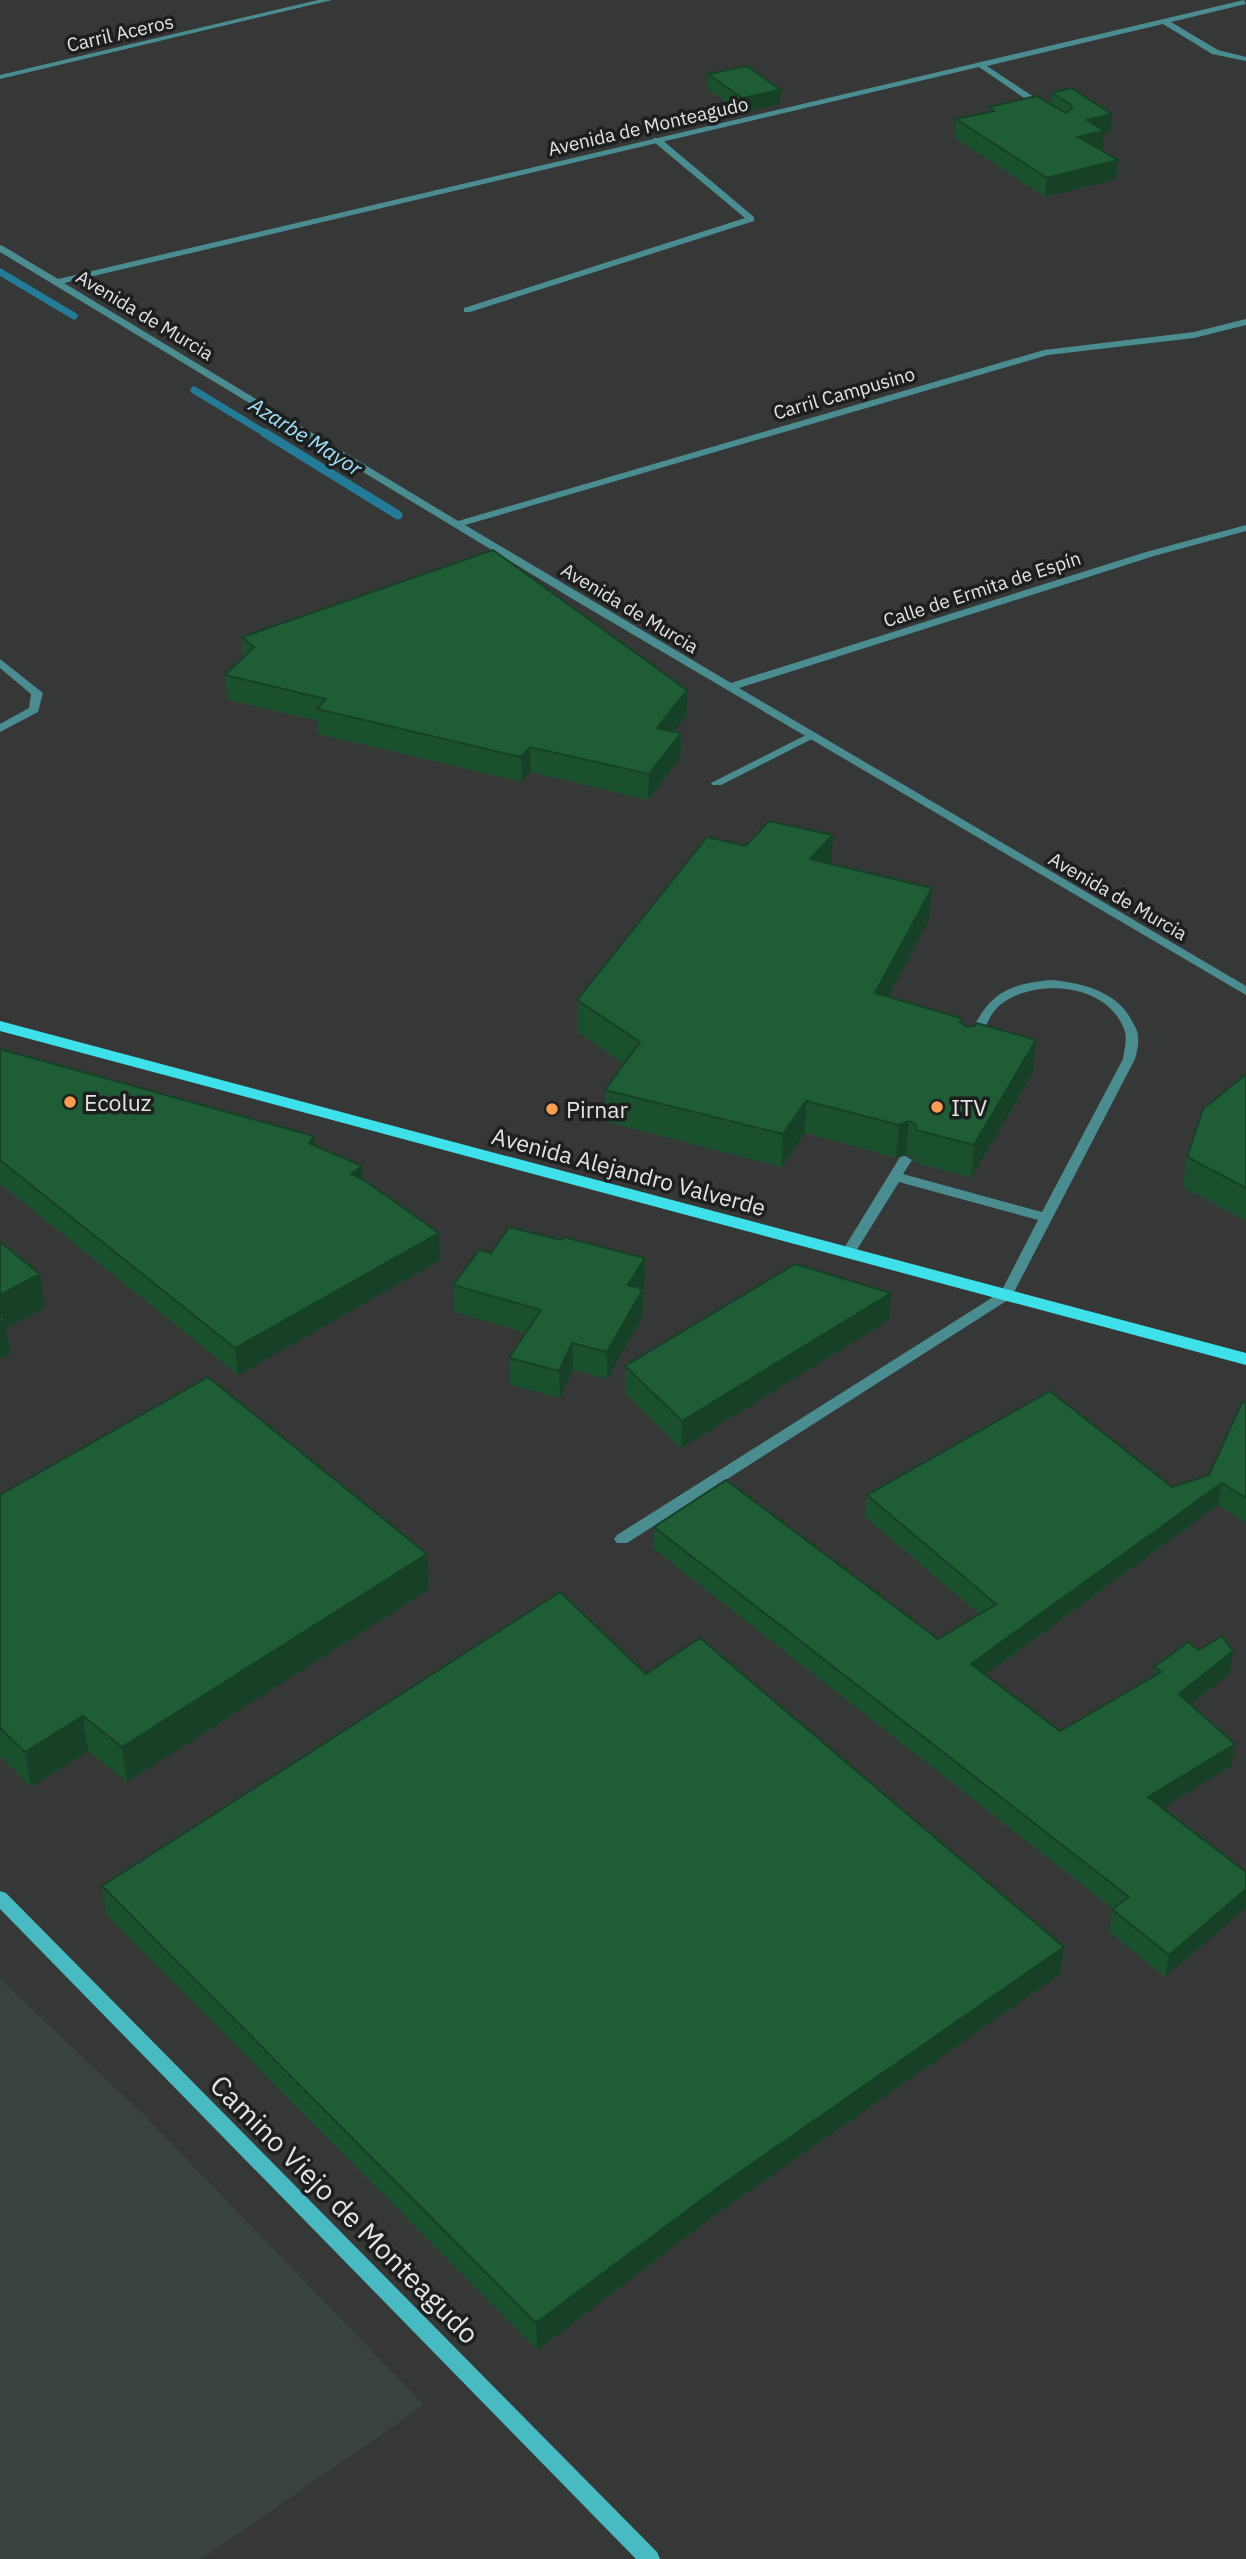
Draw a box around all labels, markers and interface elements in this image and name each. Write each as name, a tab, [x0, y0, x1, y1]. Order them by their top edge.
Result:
street label: Carril Aceros	[64, 9, 176, 57]
street label: Avenida de Monteagudo	[545, 91, 751, 161]
street label: Avenida de Murcia	[72, 265, 218, 365]
street label: Carril Campusino	[770, 361, 918, 425]
water label: Azarbe Mayor	[243, 390, 369, 482]
street label: Calle de Ermita de Espín	[880, 546, 1084, 632]
street label: Avenida de Murcia	[557, 558, 703, 658]
street label: Avenida de Murcia	[1044, 847, 1192, 945]
place label: Ecoluz	[84, 1087, 151, 1117]
place label: ITV	[951, 1092, 987, 1122]
marker: Ecoluz	[62, 1094, 78, 1110]
place label: Pirnar	[566, 1094, 628, 1124]
marker: ITV	[929, 1099, 945, 1115]
marker: Pirnar	[544, 1101, 560, 1117]
street label: Avenida Alejandro Valverde	[489, 1120, 769, 1222]
street label: Camino Viejo de Monteagudo	[203, 2067, 487, 2351]

